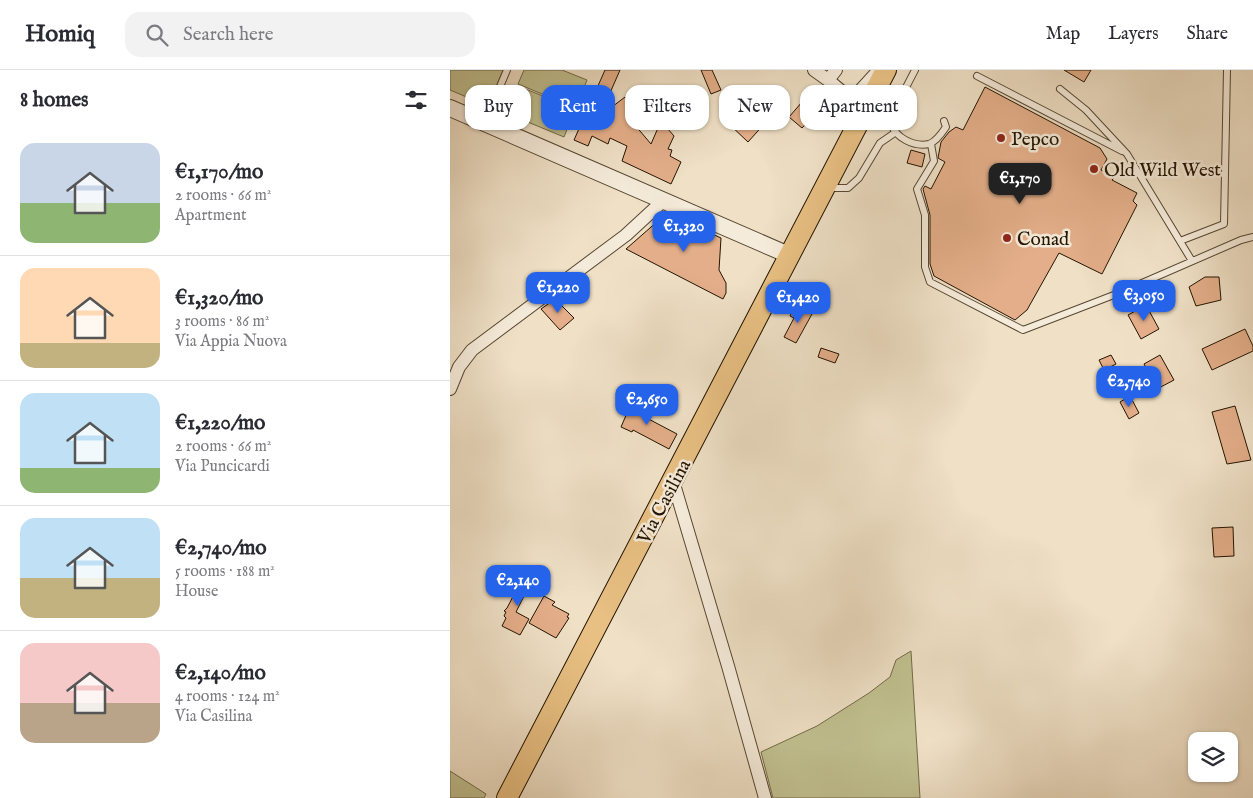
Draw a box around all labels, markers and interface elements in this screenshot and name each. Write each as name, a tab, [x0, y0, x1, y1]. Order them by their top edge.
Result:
search box	[125, 12, 475, 57]
text: Homiq	[25, 19, 95, 50]
icon: search	[143, 21, 171, 49]
text: Search here	[183, 23, 274, 47]
text: Map	[1046, 23, 1080, 46]
text: Layers	[1108, 23, 1159, 46]
text: Share	[1187, 23, 1228, 46]
chip: Buy	[465, 85, 531, 130]
chip: Rent	[541, 85, 615, 130]
chip: Filters	[625, 85, 709, 130]
chip: New	[719, 85, 790, 130]
chip: Apartment	[800, 85, 917, 130]
icon: filters	[402, 86, 430, 114]
text: 8 homes	[20, 87, 88, 114]
place label: Pepco	[1011, 128, 1059, 152]
marker: Pepco	[995, 132, 1007, 144]
text: €1,170/mo	[175, 159, 263, 186]
place label: Old Wild West	[1104, 159, 1221, 183]
pin: €1,170	[979, 162, 1061, 205]
icon: home	[60, 163, 120, 223]
marker: Old Wild West	[1088, 163, 1100, 175]
text: €1,170	[1000, 169, 1040, 189]
text: 2 rooms · 66 m²	[175, 186, 271, 206]
text: Apartment	[175, 206, 246, 226]
pin: €1,320	[643, 210, 725, 253]
text: €1,320	[664, 217, 704, 237]
place label: Conad	[1017, 228, 1070, 252]
marker: Conad	[1001, 232, 1013, 244]
pin: €1,220	[517, 272, 599, 314]
text: €1,220	[537, 278, 579, 298]
pin: €3,050	[1103, 280, 1185, 322]
pin: €1,420	[757, 282, 839, 324]
text: €1,320/mo	[175, 285, 263, 312]
text: €3,050	[1123, 286, 1165, 306]
icon: home	[60, 288, 120, 348]
text: €1,420	[776, 288, 820, 308]
text: 3 rooms · 86 m²	[175, 312, 269, 332]
text: Via Appia Nuova	[175, 332, 287, 352]
pin: €2,740	[1088, 366, 1170, 408]
text: €2,740	[1107, 372, 1151, 392]
pin: €2,650	[606, 384, 688, 426]
text: €2,650	[626, 390, 668, 410]
text: €1,220/mo	[175, 410, 265, 437]
icon: home	[60, 413, 120, 473]
text: 2 rooms · 66 m²	[175, 437, 271, 457]
street label: Via Casilina	[632, 455, 697, 549]
text: Via Puncicardi	[175, 457, 270, 477]
text: €2,740/mo	[175, 535, 267, 562]
icon: home	[60, 538, 120, 598]
text: 5 rooms · 188 m²	[175, 562, 275, 582]
pin: €2,140	[477, 564, 559, 607]
text: €2,140	[497, 571, 539, 591]
text: House	[175, 582, 218, 602]
text: €2,140/mo	[175, 660, 266, 687]
icon: home	[60, 663, 120, 723]
text: 4 rooms · 124 m²	[175, 687, 280, 707]
text: Via Casilina	[175, 707, 253, 727]
map controls	[1188, 732, 1238, 782]
button: layers	[1188, 732, 1238, 782]

